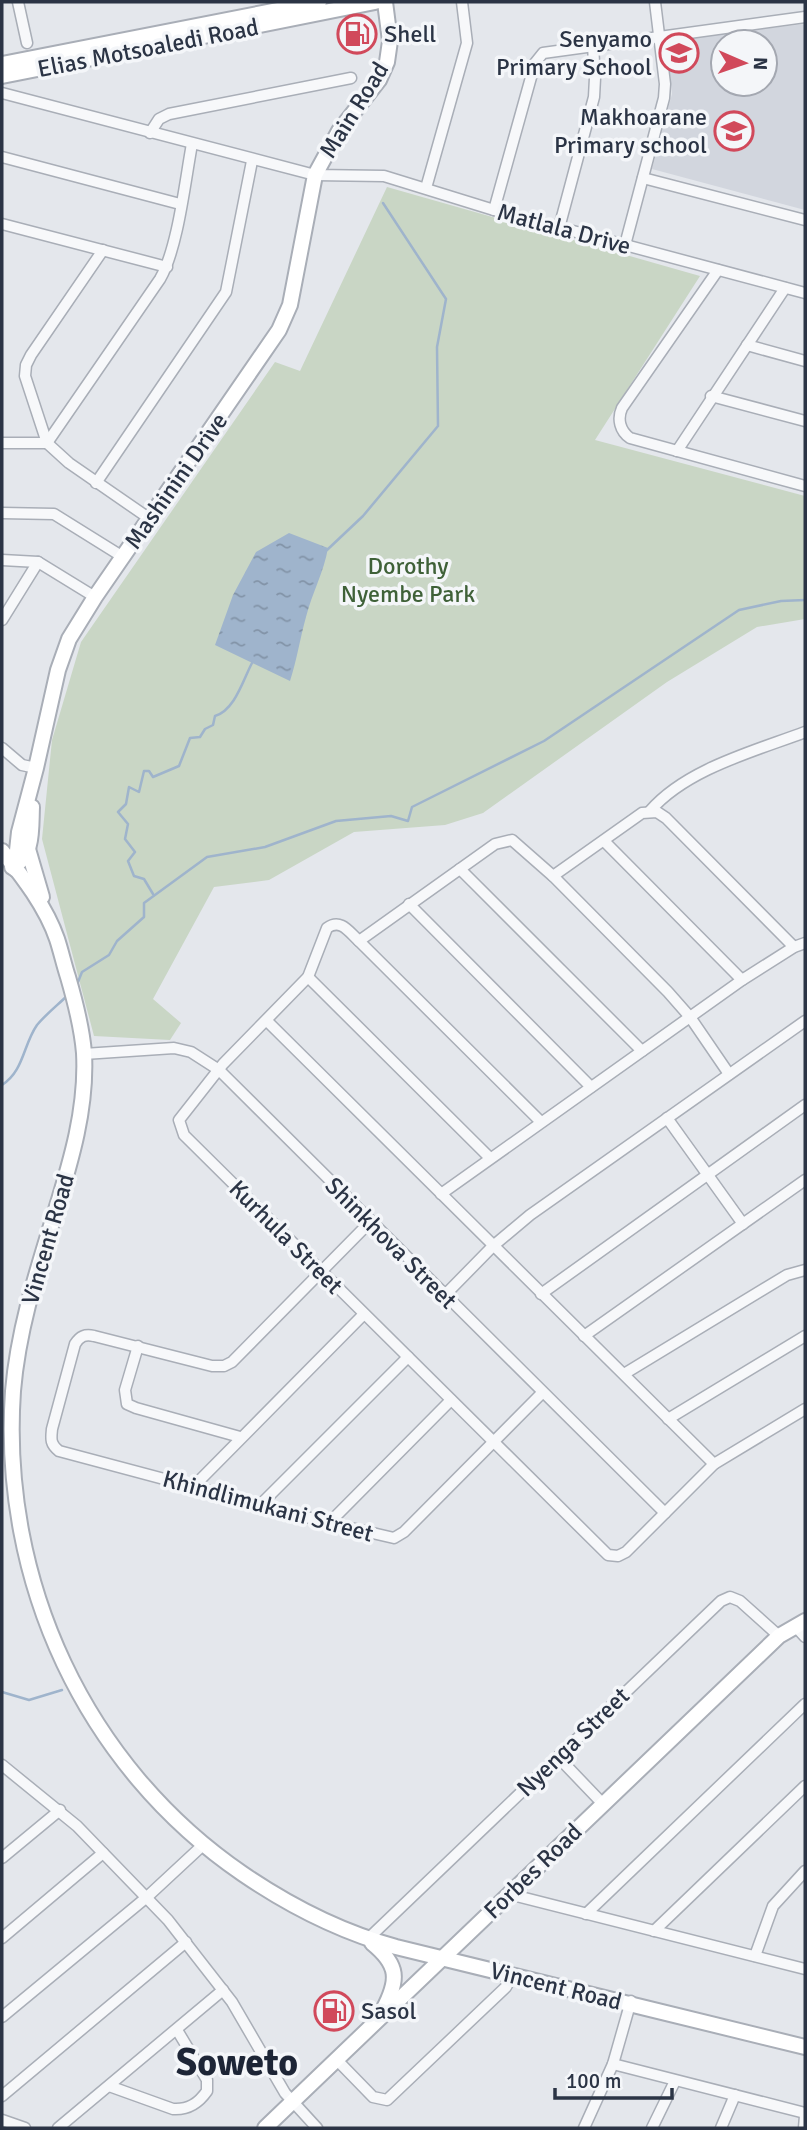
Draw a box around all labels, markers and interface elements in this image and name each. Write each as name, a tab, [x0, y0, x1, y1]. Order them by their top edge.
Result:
street label: Elias Motsoaledi Road	[35, 12, 261, 84]
fuel station icon: Shell	[336, 13, 378, 55]
place label: Shell	[384, 19, 436, 49]
place label: Senyamo Primary School	[496, 24, 652, 82]
north arrow	[709, 28, 779, 98]
school or university icon: Senyamo Primary School	[658, 32, 700, 74]
street label: Main Road	[313, 56, 395, 164]
text: N	[748, 57, 772, 71]
place label: Makhoarane Primary school	[554, 102, 707, 160]
school or university icon: Makhoarane Primary school	[713, 110, 755, 152]
street label: Matlala Drive	[494, 197, 634, 261]
street label: Mashinini Drive	[118, 407, 234, 555]
park label: Dorothy Nyembe Park	[341, 551, 475, 609]
street label: Vincent Road	[15, 1170, 81, 1308]
street label: Shinkhova Street	[319, 1171, 463, 1315]
street label: Kurhula Street	[223, 1174, 349, 1300]
street label: Khindlimukani Street	[159, 1463, 377, 1549]
street label: Nyenga Street	[510, 1681, 636, 1803]
street label: Forbes Road	[478, 1817, 588, 1925]
street label: Vincent Road	[487, 1955, 625, 2017]
fuel station icon: Sasol	[313, 1990, 355, 2032]
place label: Sasol	[361, 1996, 417, 2026]
district label: Soweto	[176, 2039, 298, 2086]
scale bar	[555, 2056, 672, 2100]
text: 100 m	[566, 2068, 621, 2094]

